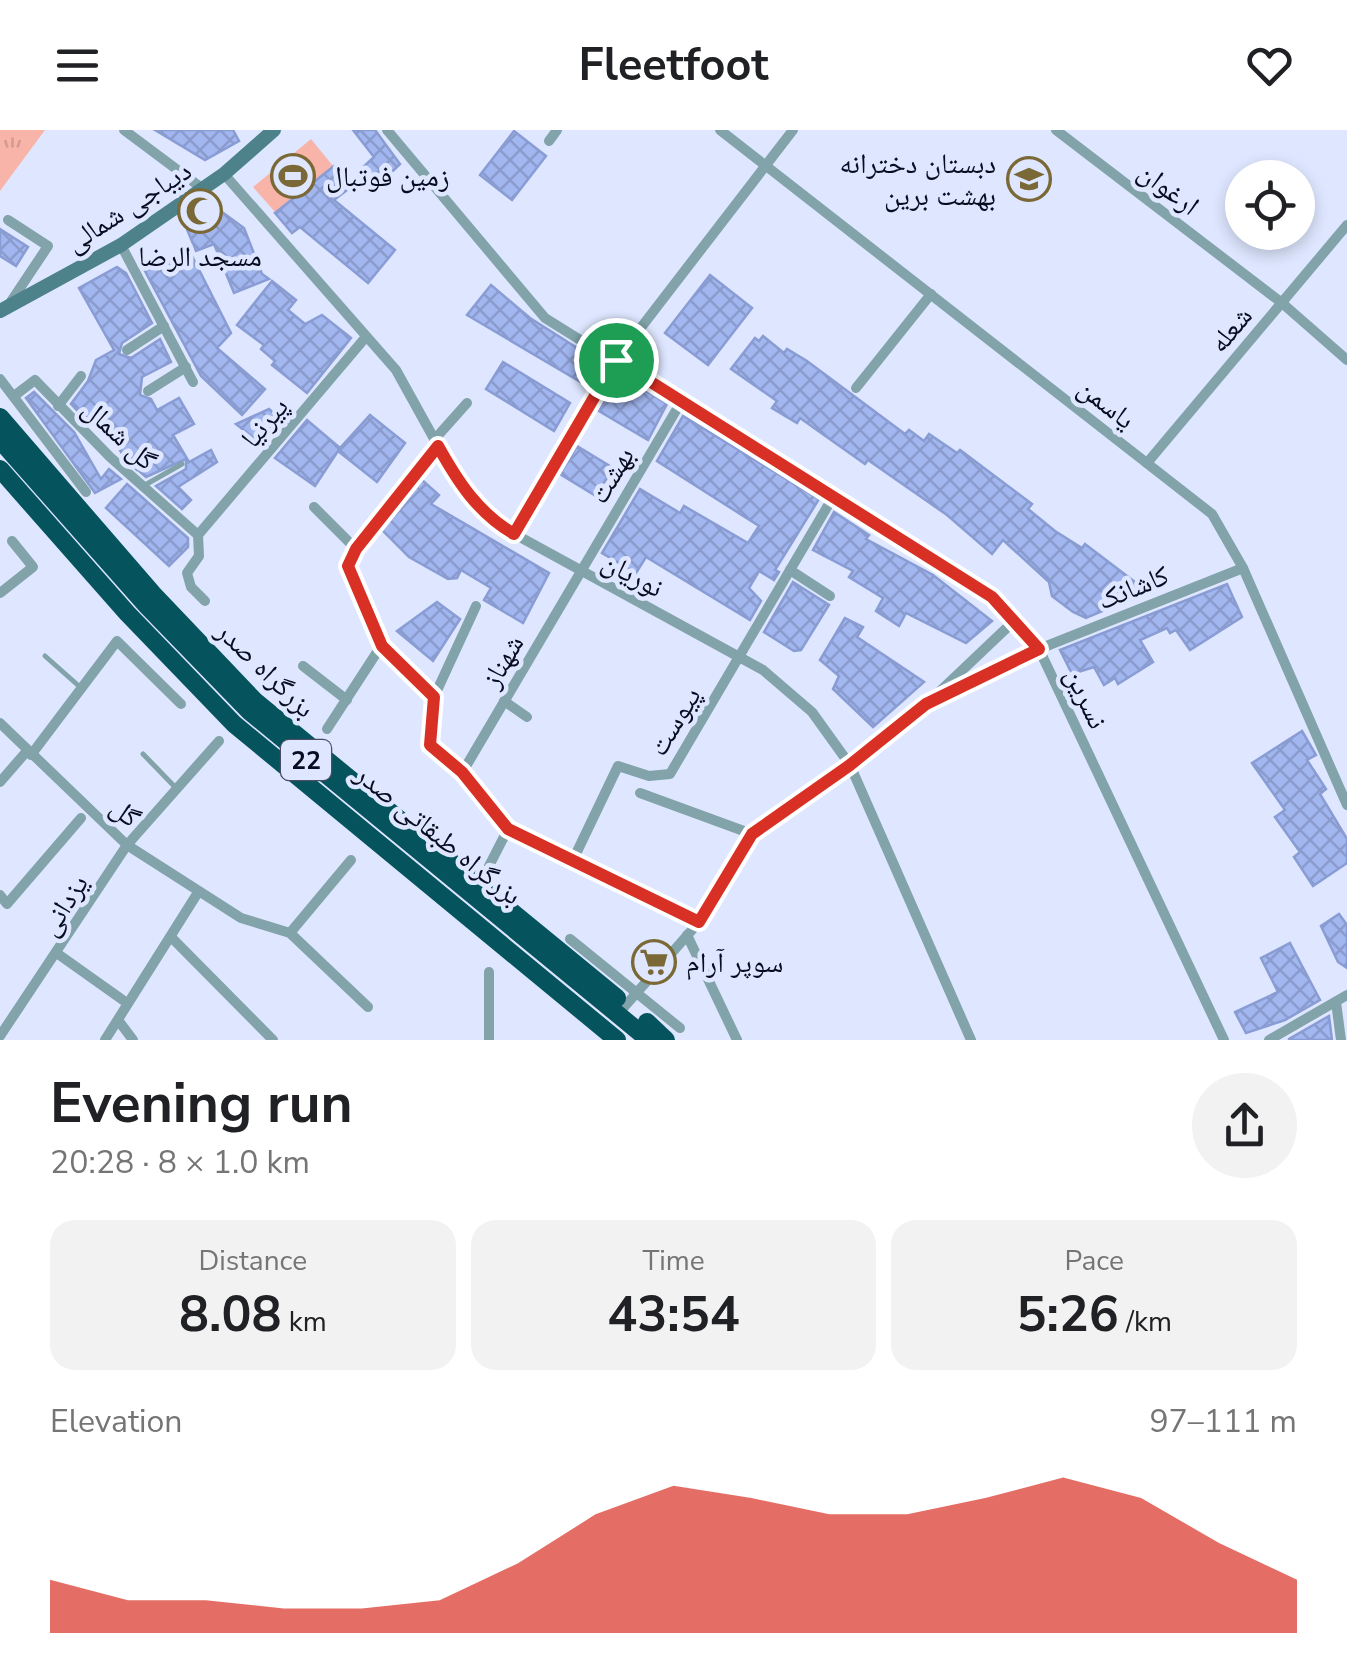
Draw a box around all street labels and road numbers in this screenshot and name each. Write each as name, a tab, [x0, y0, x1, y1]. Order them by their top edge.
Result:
street label: دیباجی شمالی	[58, 152, 199, 262]
street label: ارغوان	[1130, 153, 1207, 224]
street label: شعله	[1200, 298, 1261, 361]
street label: یاسمن	[1070, 369, 1143, 438]
street label: پیرنیا	[232, 389, 297, 456]
street label: گل شمال	[74, 390, 165, 479]
street label: بهشت	[580, 440, 644, 511]
street label: نوریان	[595, 543, 670, 607]
street label: کاشانک	[1092, 556, 1175, 619]
street label: بزرگراه صدر	[207, 612, 323, 726]
street label: شهناز	[472, 628, 533, 696]
street label: نسرین	[1055, 662, 1117, 735]
street label: پیوست	[639, 680, 710, 763]
road number: 22	[281, 740, 331, 780]
street label: بزرگراه طبقاتی صدر	[346, 755, 530, 914]
street label: گل	[102, 789, 149, 837]
street label: یزدانی	[30, 867, 97, 944]

